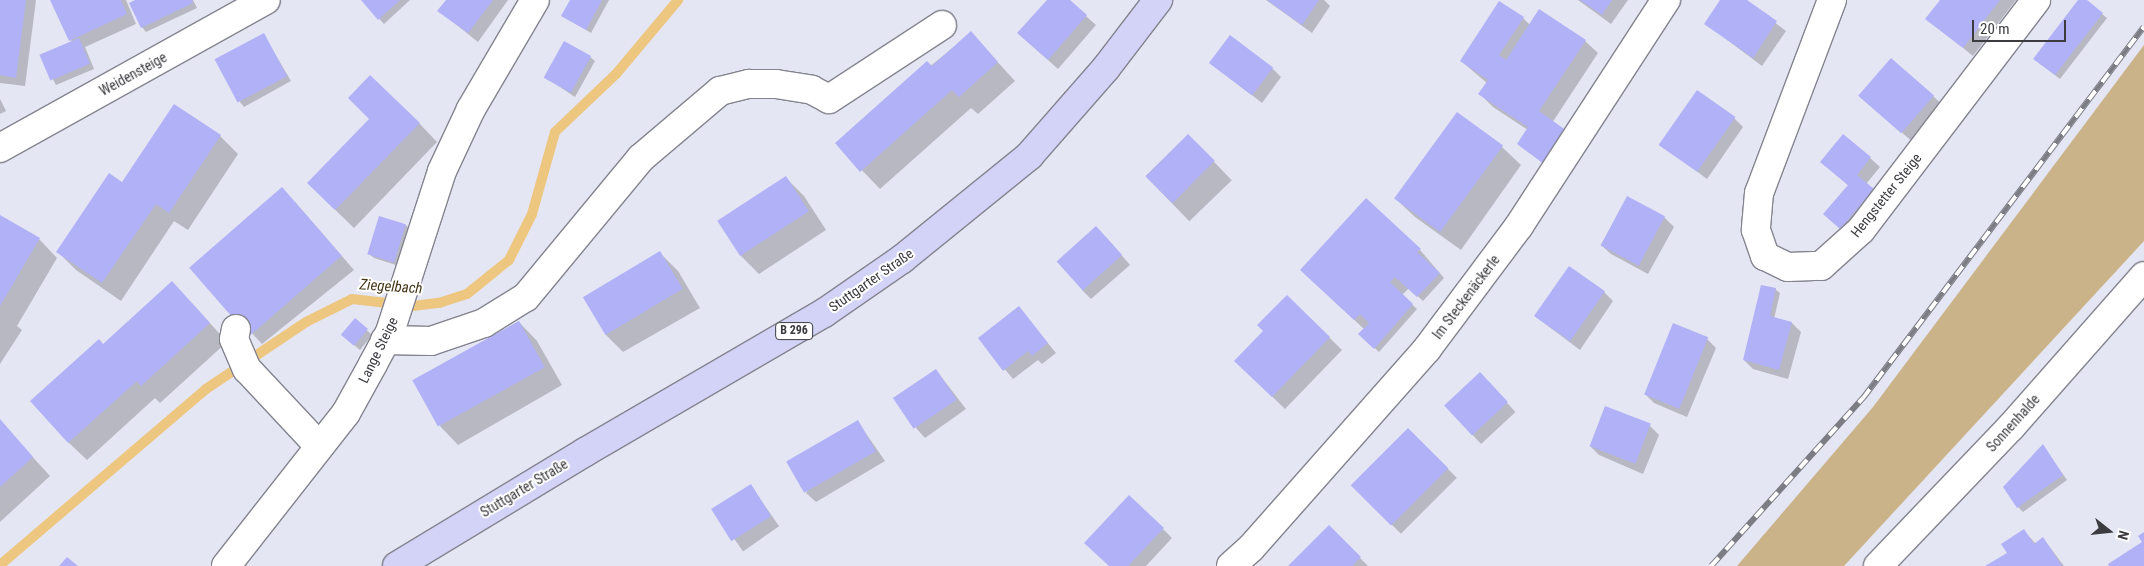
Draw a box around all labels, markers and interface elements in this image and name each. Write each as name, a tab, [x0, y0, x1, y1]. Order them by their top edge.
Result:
scale bar	[1974, 10, 2068, 42]
text: 20 m	[1980, 20, 2010, 38]
street label: Weidensteige	[96, 49, 170, 99]
street label: Hengstetter Steige	[1847, 150, 1925, 240]
street label: Stuttgarter Straße	[826, 245, 916, 315]
street label: Im Steckenäckerle	[1429, 252, 1503, 342]
water label: Ziegelbach	[359, 276, 423, 298]
street label: Lange Steige	[355, 314, 401, 386]
road number: B 296	[774, 322, 814, 341]
street label: Sonnenhalde	[1983, 391, 2043, 455]
street label: Stuttgarter Straße	[477, 455, 571, 521]
north arrow	[2084, 506, 2134, 556]
text: N	[2115, 529, 2132, 541]

